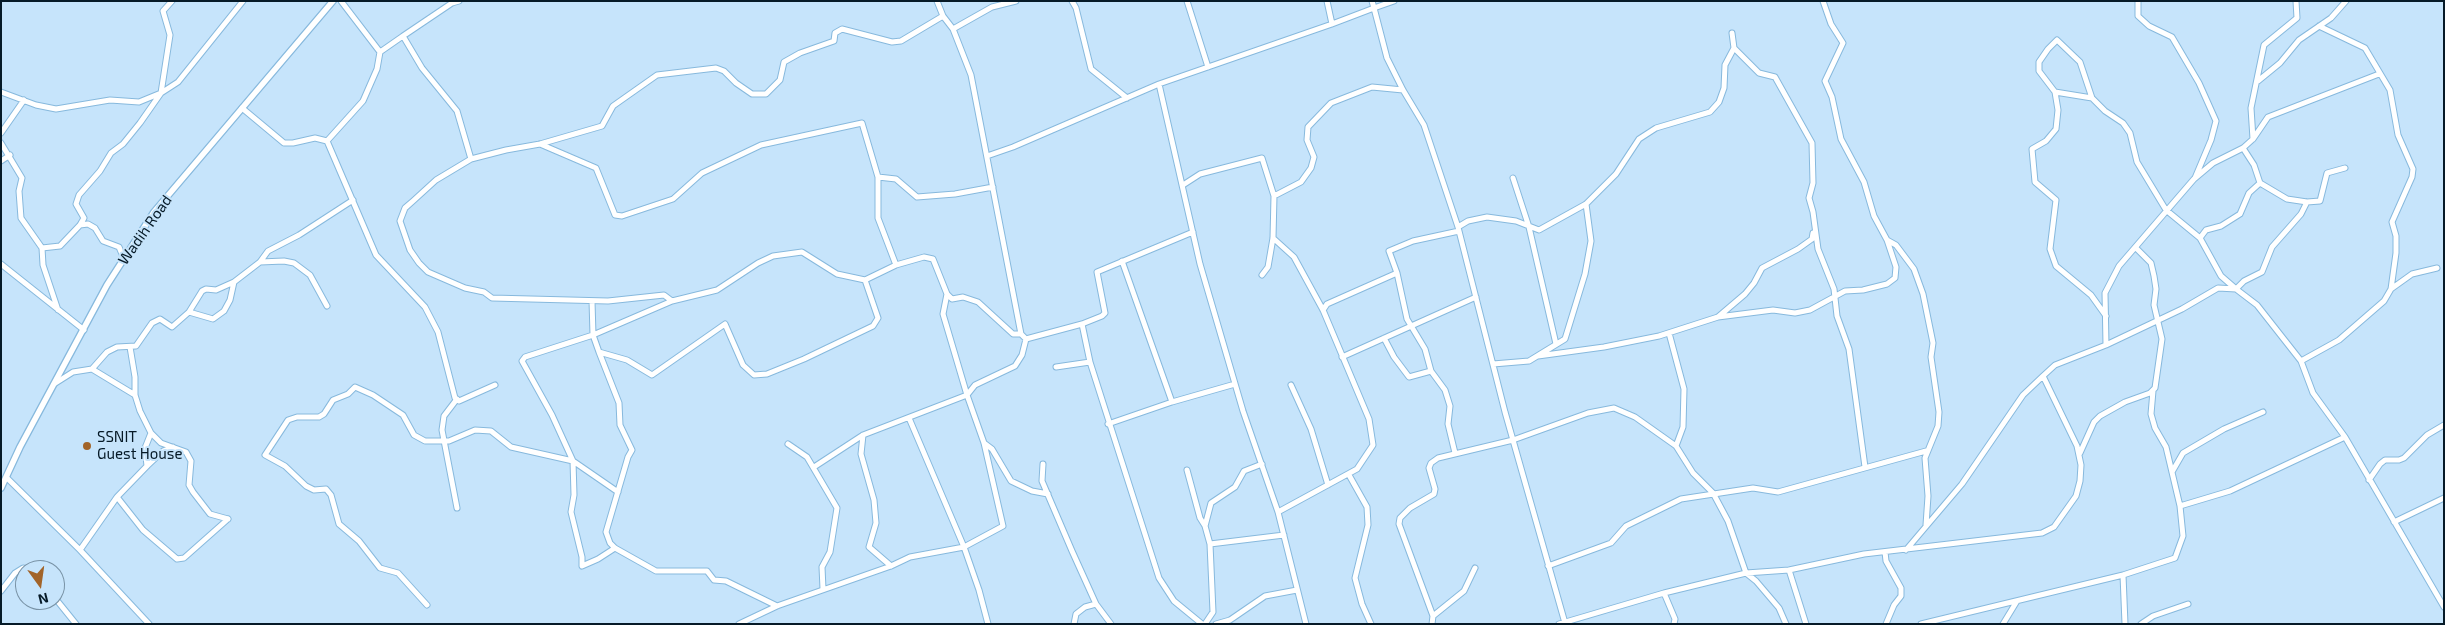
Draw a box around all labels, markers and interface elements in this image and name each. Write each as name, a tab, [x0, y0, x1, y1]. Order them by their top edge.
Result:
street label: Wadih Road	[114, 192, 176, 268]
place label: SSNIT Guest House	[97, 428, 182, 463]
marker: SSNIT Guest House	[81, 440, 93, 452]
north arrow	[15, 560, 65, 610]
text: N	[37, 590, 50, 609]

